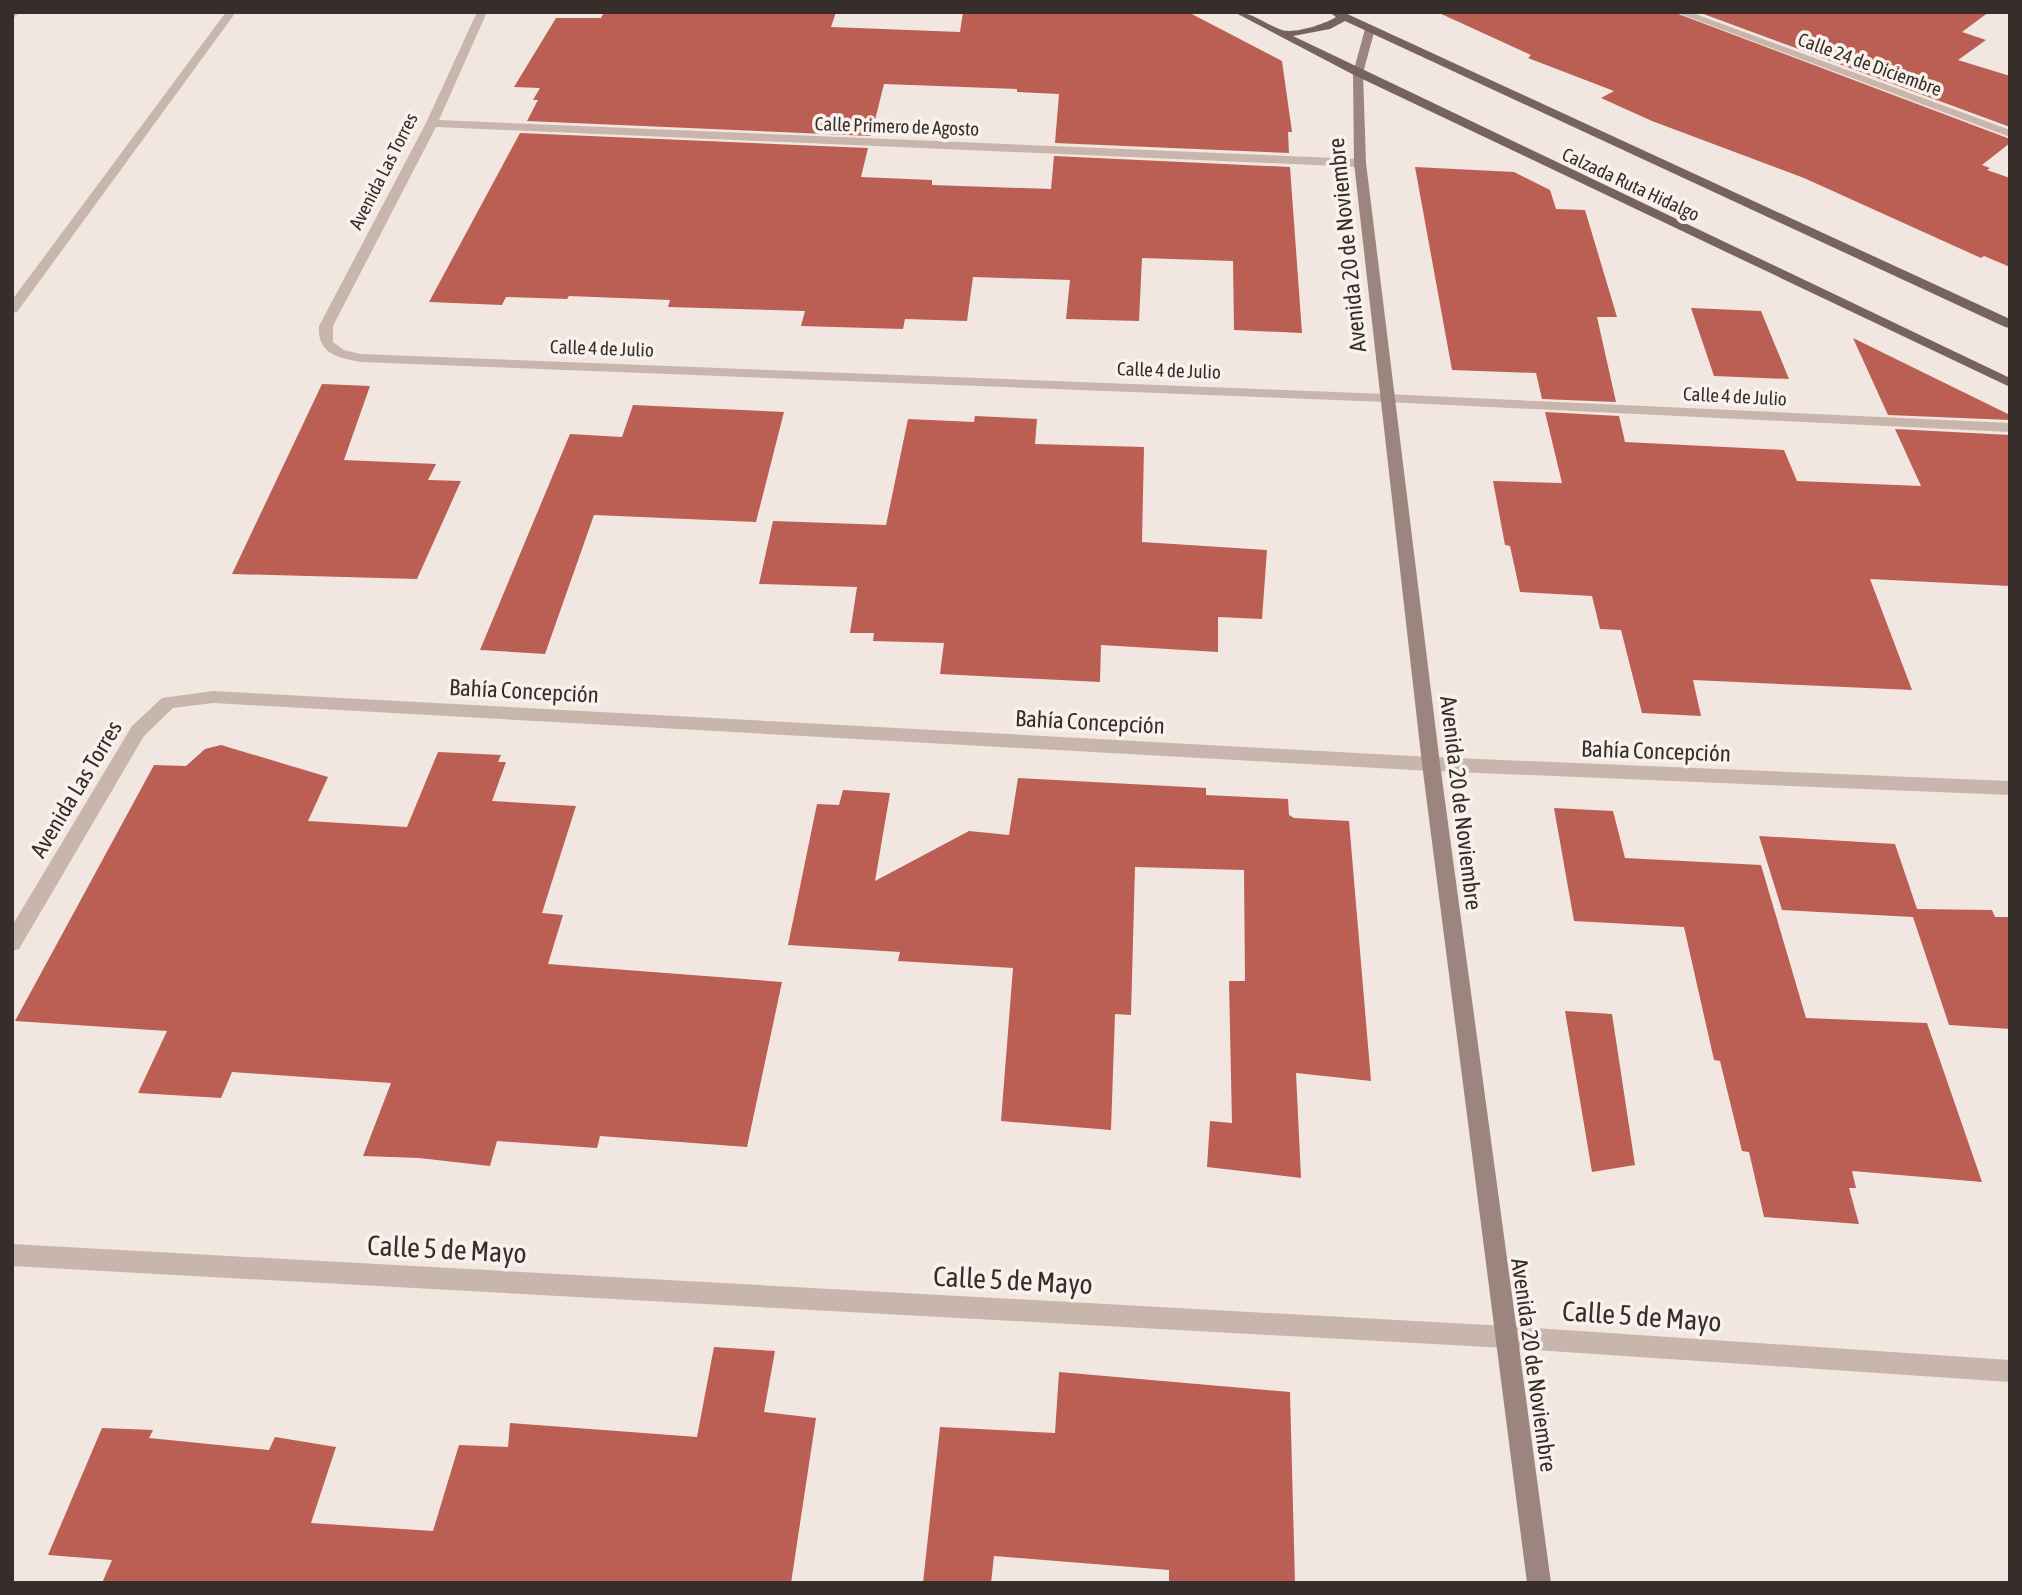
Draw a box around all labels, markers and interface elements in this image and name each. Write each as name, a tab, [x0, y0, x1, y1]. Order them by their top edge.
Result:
street label: Calle 24 de Diciembre	[1795, 28, 1945, 100]
street label: Avenida Las Torres	[344, 109, 422, 233]
street label: Calle Primero de Agosto	[814, 112, 980, 140]
street label: Avenida 20 de Noviembre	[1323, 136, 1371, 354]
street label: Calzada Ruta Hidalgo	[1559, 143, 1703, 225]
street label: Calle 4 de Julio	[550, 335, 654, 361]
street label: Calle 4 de Julio	[1117, 357, 1221, 383]
street label: Calle 4 de Julio	[1683, 382, 1787, 410]
street label: Bahía Concepción	[449, 674, 599, 708]
street label: Avenida 20 de Noviembre	[1435, 694, 1487, 912]
street label: Bahía Concepción	[1015, 705, 1165, 739]
street label: Avenida Las Torres	[25, 716, 127, 862]
street label: Bahía Concepción	[1581, 735, 1731, 767]
street label: Calle 5 de Mayo	[366, 1229, 528, 1269]
street label: Avenida 20 de Noviembre	[1506, 1257, 1562, 1473]
street label: Calle 5 de Mayo	[932, 1260, 1094, 1300]
street label: Calle 5 de Mayo	[1561, 1294, 1723, 1338]

